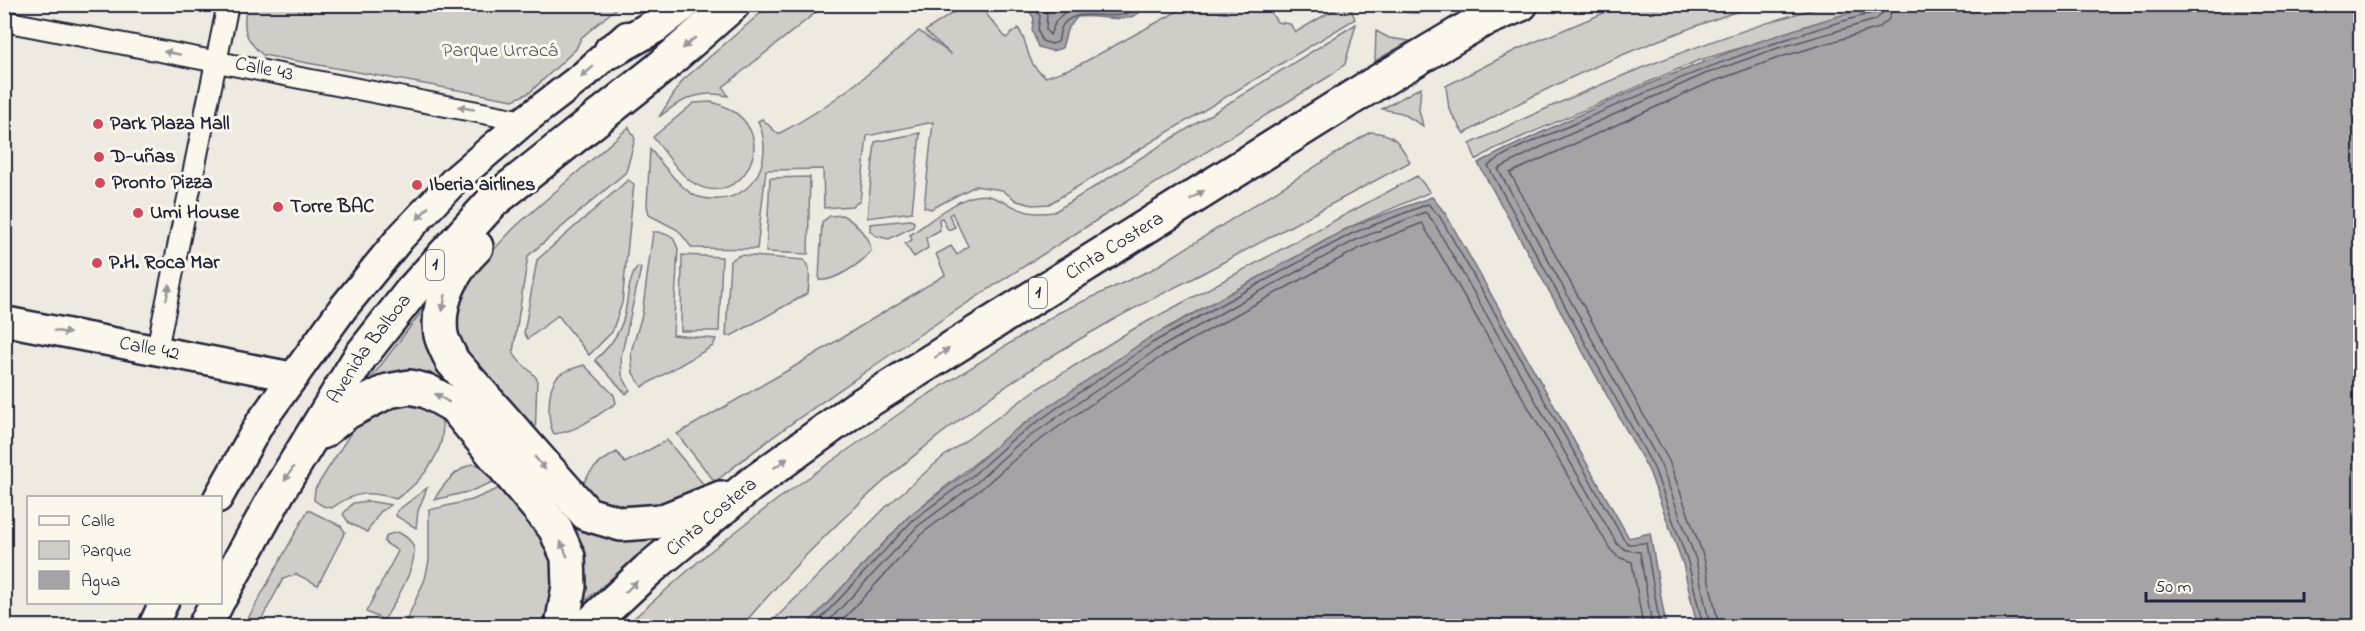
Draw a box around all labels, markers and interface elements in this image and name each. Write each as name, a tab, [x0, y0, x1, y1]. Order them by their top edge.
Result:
one-way arrow	[682, 36, 697, 49]
park label: Parque Urracá	[442, 37, 558, 66]
one-way arrow	[162, 48, 181, 57]
street label: Calle 43	[232, 50, 296, 90]
one-way arrow	[580, 65, 595, 78]
one-way arrow	[457, 103, 476, 112]
place label: Park Plaza Mall	[110, 110, 230, 139]
marker: Park Plaza Mall	[91, 117, 105, 131]
place label: D-uñas	[110, 143, 175, 172]
marker: D-uñas	[92, 150, 106, 164]
place label: Pronto Pizza	[112, 169, 213, 198]
place label: Iberia airlines	[429, 171, 535, 200]
marker: Pronto Pizza	[93, 176, 107, 190]
marker: Iberia airlines	[410, 178, 424, 192]
one-way arrow	[1189, 189, 1205, 200]
place label: Torre BAC	[290, 193, 374, 222]
place label: Umi House	[150, 199, 240, 228]
marker: Torre BAC	[271, 200, 285, 214]
street label: Cinta Costera	[1060, 204, 1170, 288]
marker: Umi House	[131, 206, 145, 220]
one-way arrow	[417, 206, 431, 220]
place label: P.H. Roca Mar	[109, 249, 220, 278]
road number: 1	[426, 250, 444, 280]
marker: P.H. Roca Mar	[90, 256, 104, 270]
road number: 1	[1029, 278, 1047, 308]
one-way arrow	[164, 283, 174, 301]
street label: Avenida Balboa	[320, 288, 419, 410]
one-way arrow	[439, 294, 448, 313]
one-way arrow	[53, 328, 72, 337]
street label: Calle 42	[117, 329, 182, 369]
one-way arrow	[934, 347, 950, 358]
one-way arrow	[434, 393, 450, 404]
one-way arrow	[534, 455, 547, 471]
one-way arrow	[773, 457, 789, 469]
one-way arrow	[283, 466, 294, 482]
street label: Cinta Costera	[660, 470, 763, 564]
legend	[27, 496, 222, 604]
text: Calle	[81, 509, 116, 535]
text: Parque	[81, 539, 132, 565]
one-way arrow	[559, 540, 568, 557]
scale bar	[2146, 565, 2304, 603]
text: Agua	[81, 569, 120, 596]
text: 50 m	[2155, 575, 2192, 601]
one-way arrow	[623, 580, 638, 594]

